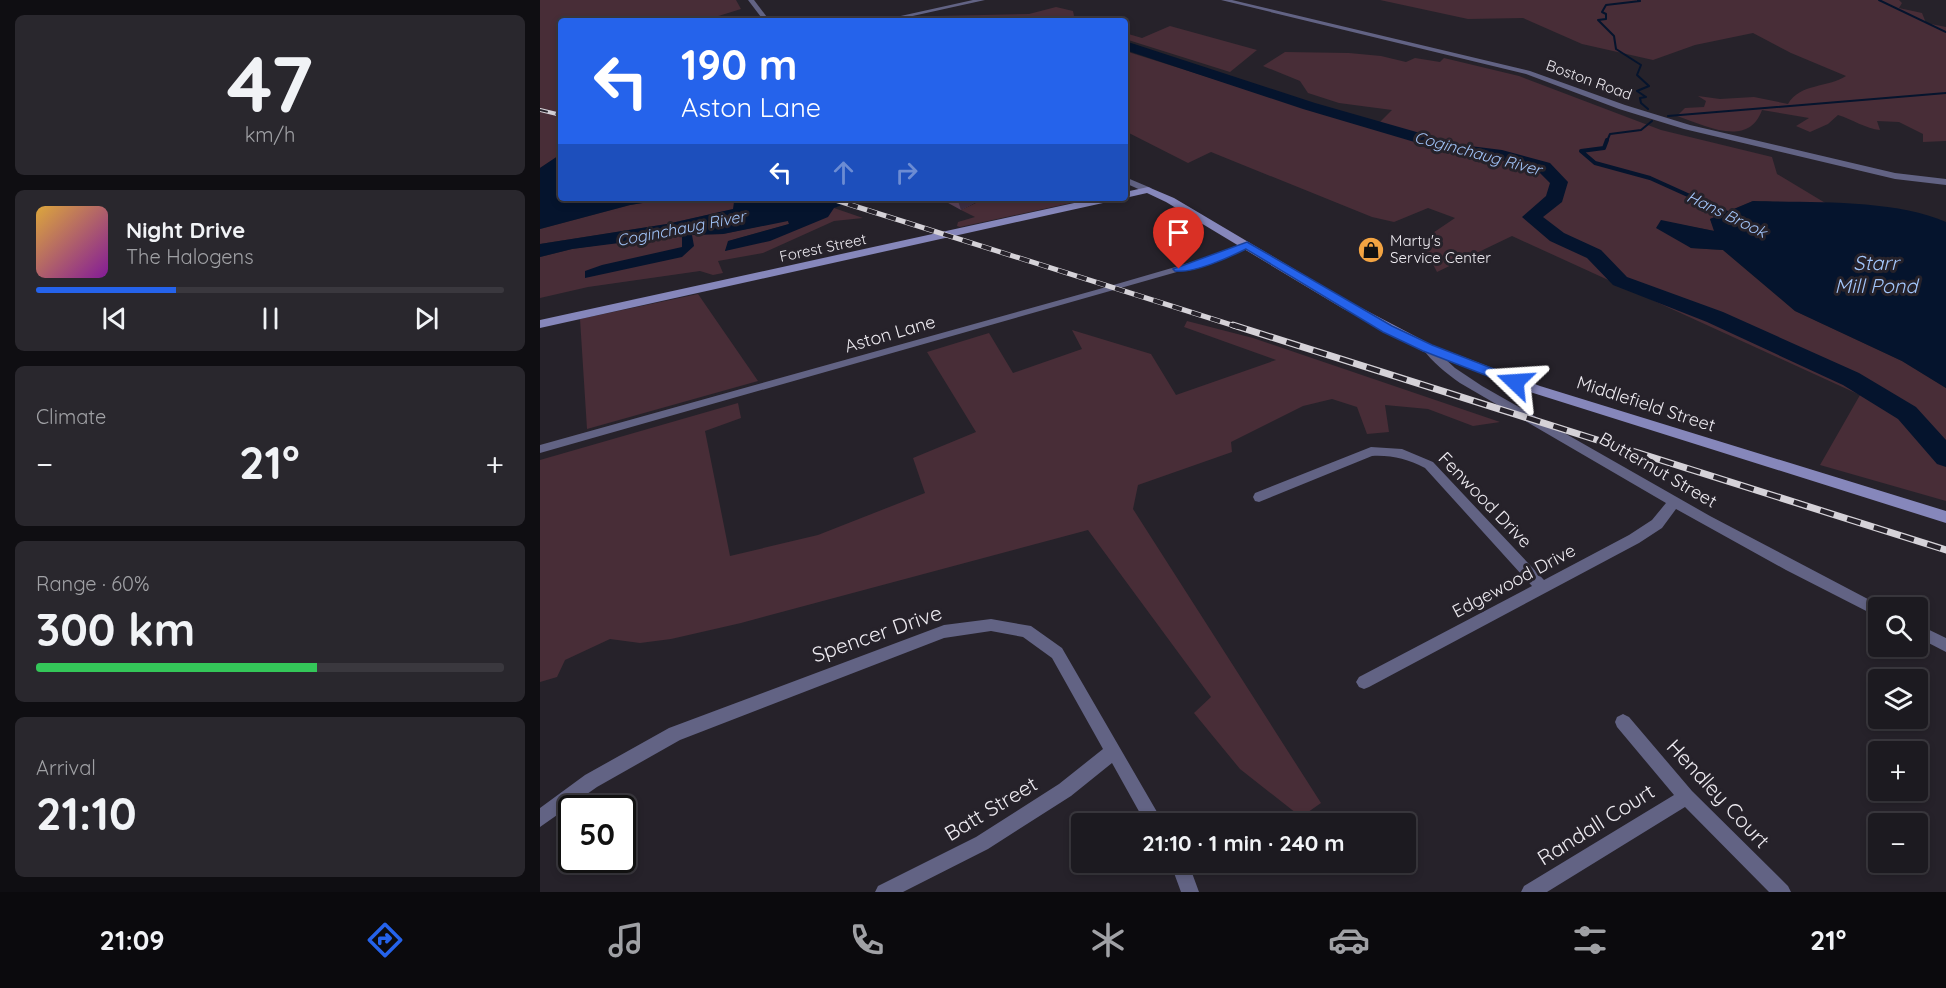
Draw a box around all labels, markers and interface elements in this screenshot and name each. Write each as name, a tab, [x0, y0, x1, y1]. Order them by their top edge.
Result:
text: 47	[227, 34, 313, 132]
text: 190 m	[681, 38, 797, 91]
icon: left	[582, 42, 660, 120]
street label: Boston Road	[1544, 55, 1635, 104]
text: Aston Lane	[681, 90, 821, 124]
text: km/h	[245, 122, 295, 147]
water label: Coginchaug River	[1412, 126, 1545, 180]
icon: left	[764, 156, 797, 189]
icon: ahead	[827, 156, 860, 189]
icon: right	[890, 156, 923, 189]
water label: Hans Brook	[1684, 186, 1772, 243]
water label: Coginchaug River	[615, 205, 749, 250]
pin	[1153, 207, 1204, 269]
text: Night Drive	[126, 216, 245, 244]
icon: arrive	[1162, 216, 1195, 249]
street label: Forest Street	[778, 229, 868, 266]
place label: Marty's Service Center	[1390, 231, 1491, 267]
shop icon: Marty's Service Center	[1356, 235, 1386, 265]
text: The Halogens	[126, 244, 254, 269]
water label: Starr Mill Pond	[1835, 250, 1920, 298]
icon: previous	[98, 302, 131, 335]
icon: pause	[254, 302, 287, 335]
icon: next	[410, 302, 443, 335]
street label: Aston Lane	[842, 310, 938, 357]
position arrow	[1483, 350, 1547, 414]
street label: Middlefield Street	[1574, 370, 1718, 437]
text: Climate	[36, 404, 106, 429]
street label: Butternut Street	[1595, 427, 1721, 513]
text: 21°	[239, 434, 300, 490]
text: −	[36, 443, 53, 484]
text: +	[485, 443, 504, 484]
street label: Fenwood Drive	[1434, 447, 1537, 553]
street label: Edgewood Drive	[1448, 538, 1579, 623]
text: Range · 60%	[36, 571, 150, 596]
map controls	[1868, 597, 1928, 873]
button: search	[1868, 597, 1928, 657]
street label: Spencer Drive	[808, 599, 945, 667]
text: 300 km	[36, 601, 195, 657]
button: layers	[1868, 669, 1928, 729]
street label: Hendley Court	[1662, 733, 1776, 853]
button: +	[1868, 741, 1928, 801]
text: Arrival	[36, 755, 96, 780]
street label: Batt Street	[939, 770, 1042, 846]
street label: Randall Court	[1532, 778, 1659, 871]
text: 21:10	[36, 785, 137, 841]
speed limit sign: 50	[558, 795, 636, 873]
button: −	[1868, 813, 1928, 873]
text: 21:10 · 1 min · 240 m	[1142, 829, 1345, 857]
icon: directions	[364, 919, 406, 961]
icon: music	[605, 919, 647, 961]
icon: phone	[846, 919, 888, 961]
icon: climate	[1087, 919, 1129, 961]
icon: car	[1328, 919, 1370, 961]
icon: filters	[1569, 919, 1611, 961]
text: 21:09	[100, 923, 165, 957]
text: 21°	[1810, 923, 1846, 957]

